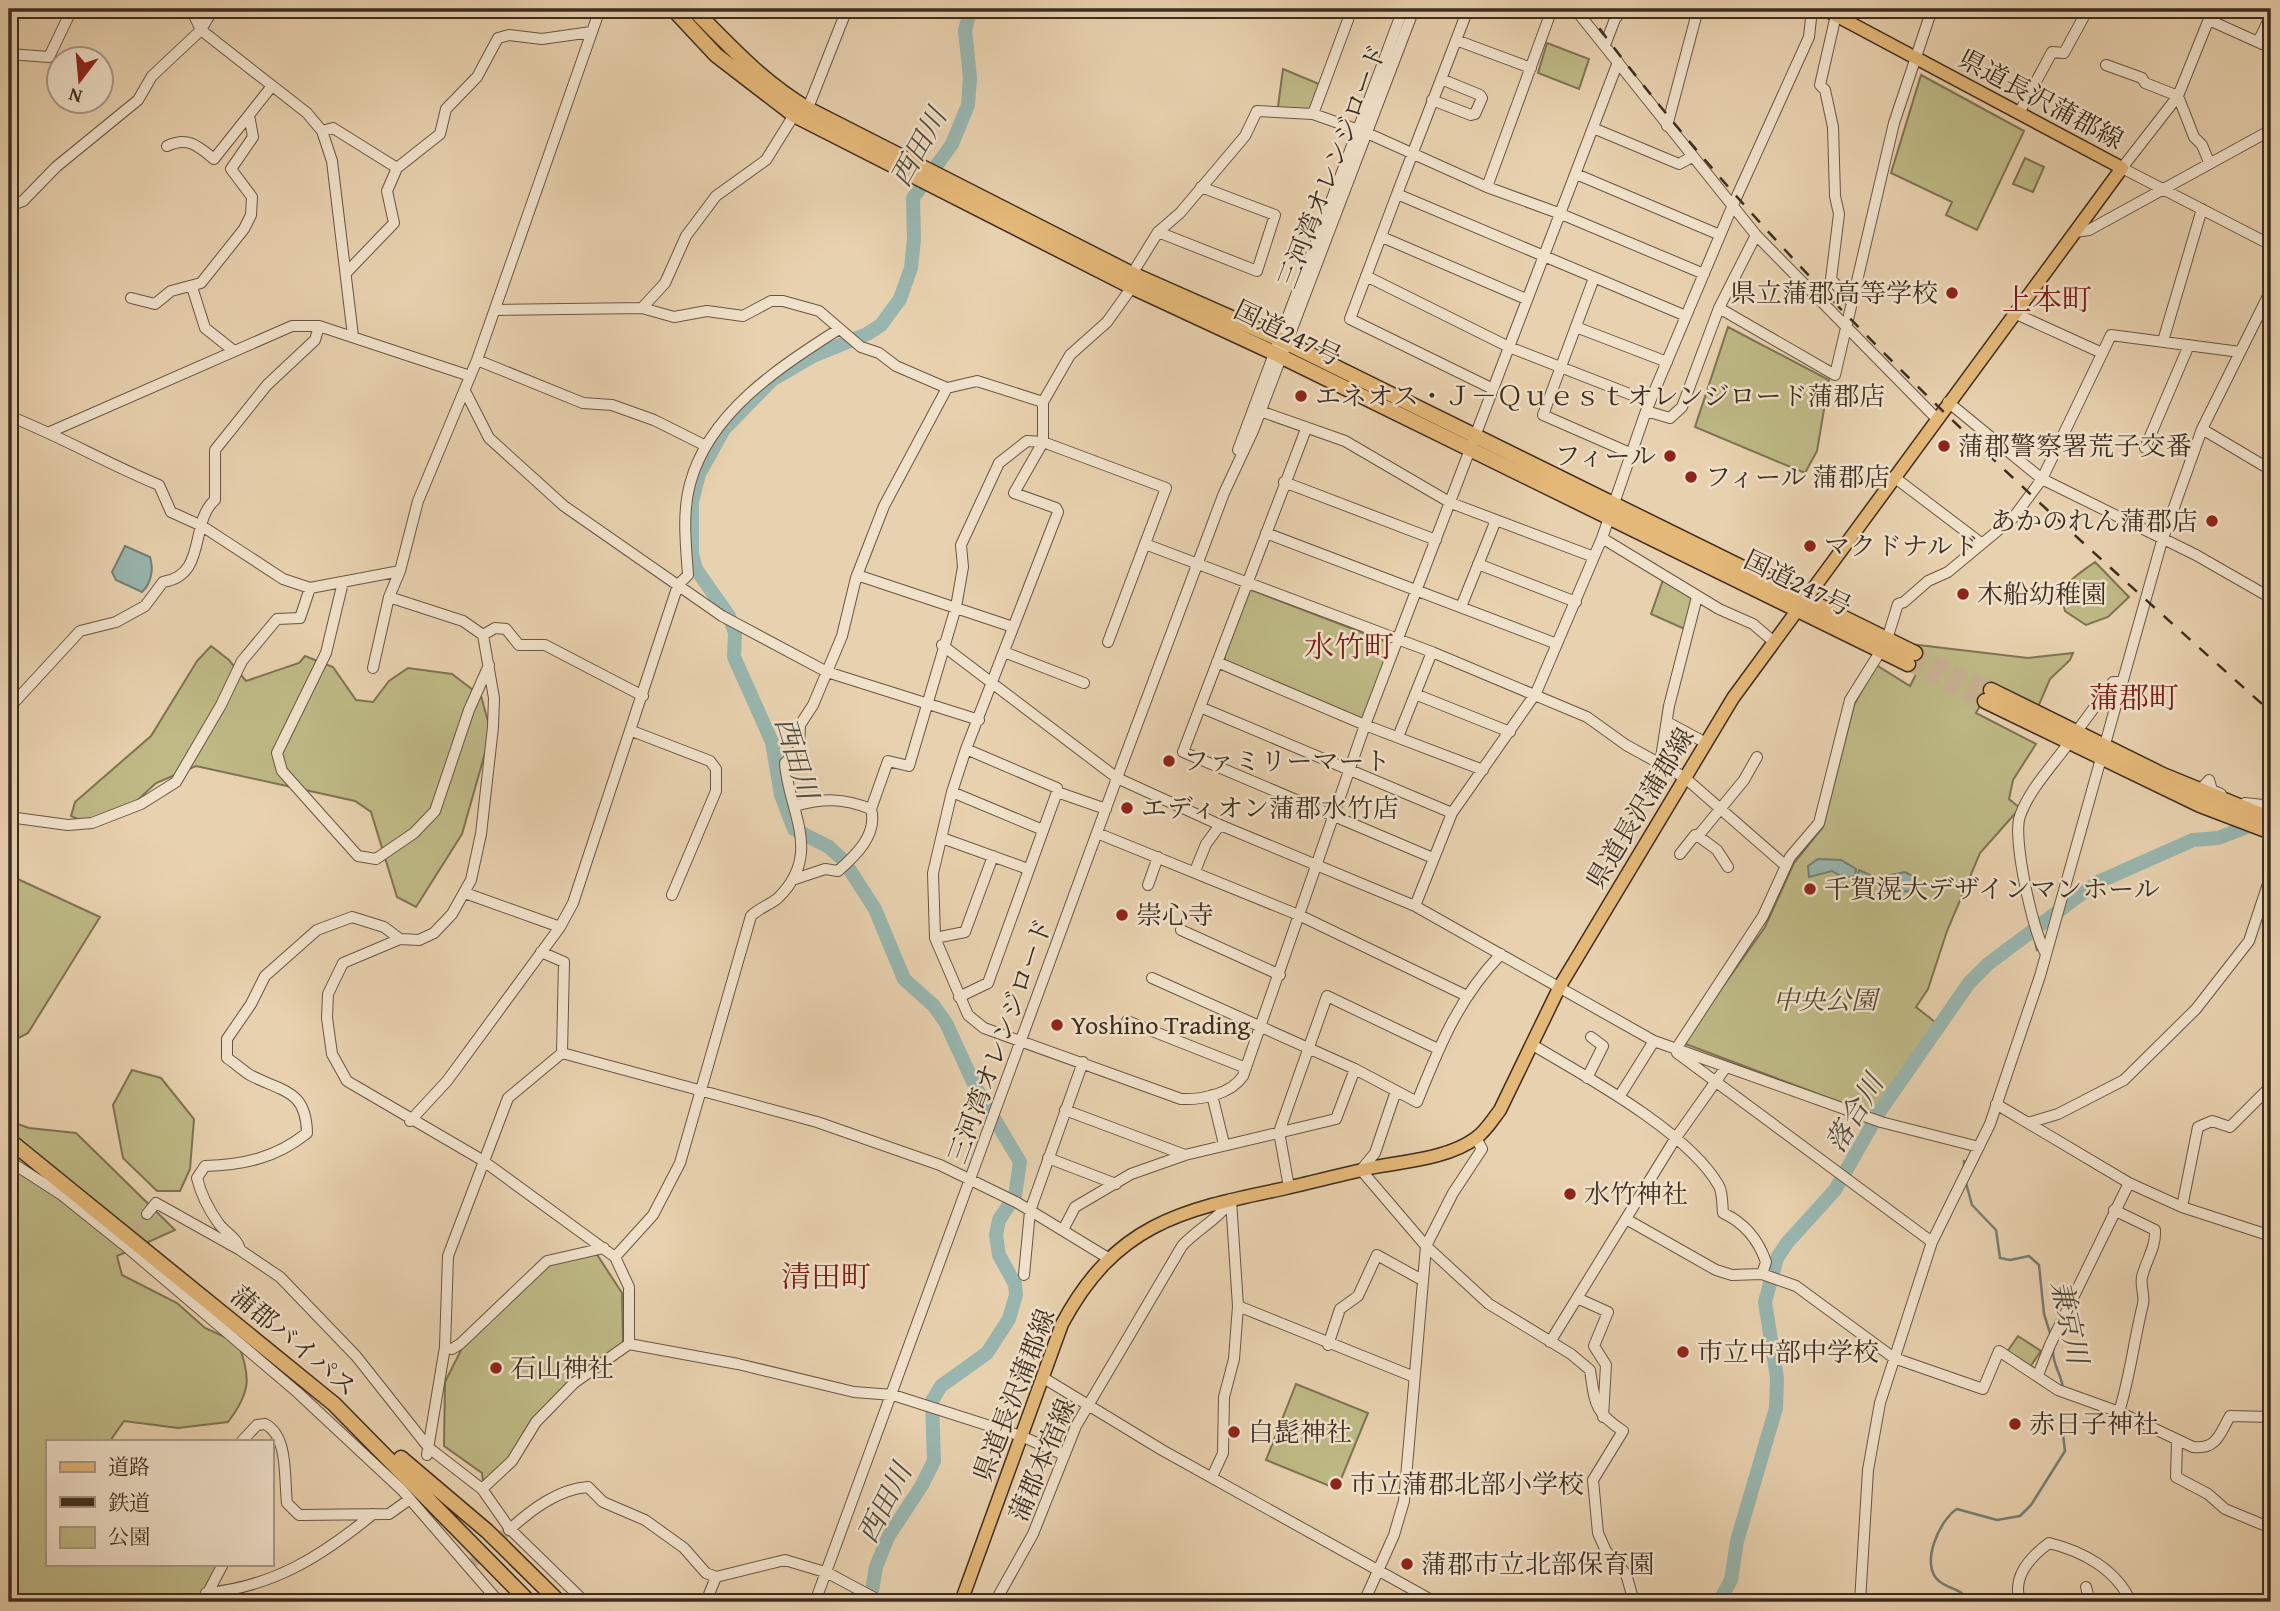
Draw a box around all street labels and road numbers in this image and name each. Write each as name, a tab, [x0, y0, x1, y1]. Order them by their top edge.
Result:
street label: 三河湾オレンジロード	[1267, 38, 1396, 294]
street label: 県道長沢蒲郡線	[1952, 39, 2131, 159]
street label: 国道247号	[1228, 290, 1349, 375]
street label: 国道247号	[1738, 540, 1859, 625]
street label: 県道長沢蒲郡線	[1576, 720, 1703, 896]
street label: 三河湾オレンジロード	[937, 913, 1062, 1169]
street label: 蒲郡バイパス	[222, 1276, 366, 1406]
street label: 県道長沢蒲郡線	[963, 1303, 1064, 1487]
street label: 蒲郡本宿線	[998, 1392, 1085, 1527]

